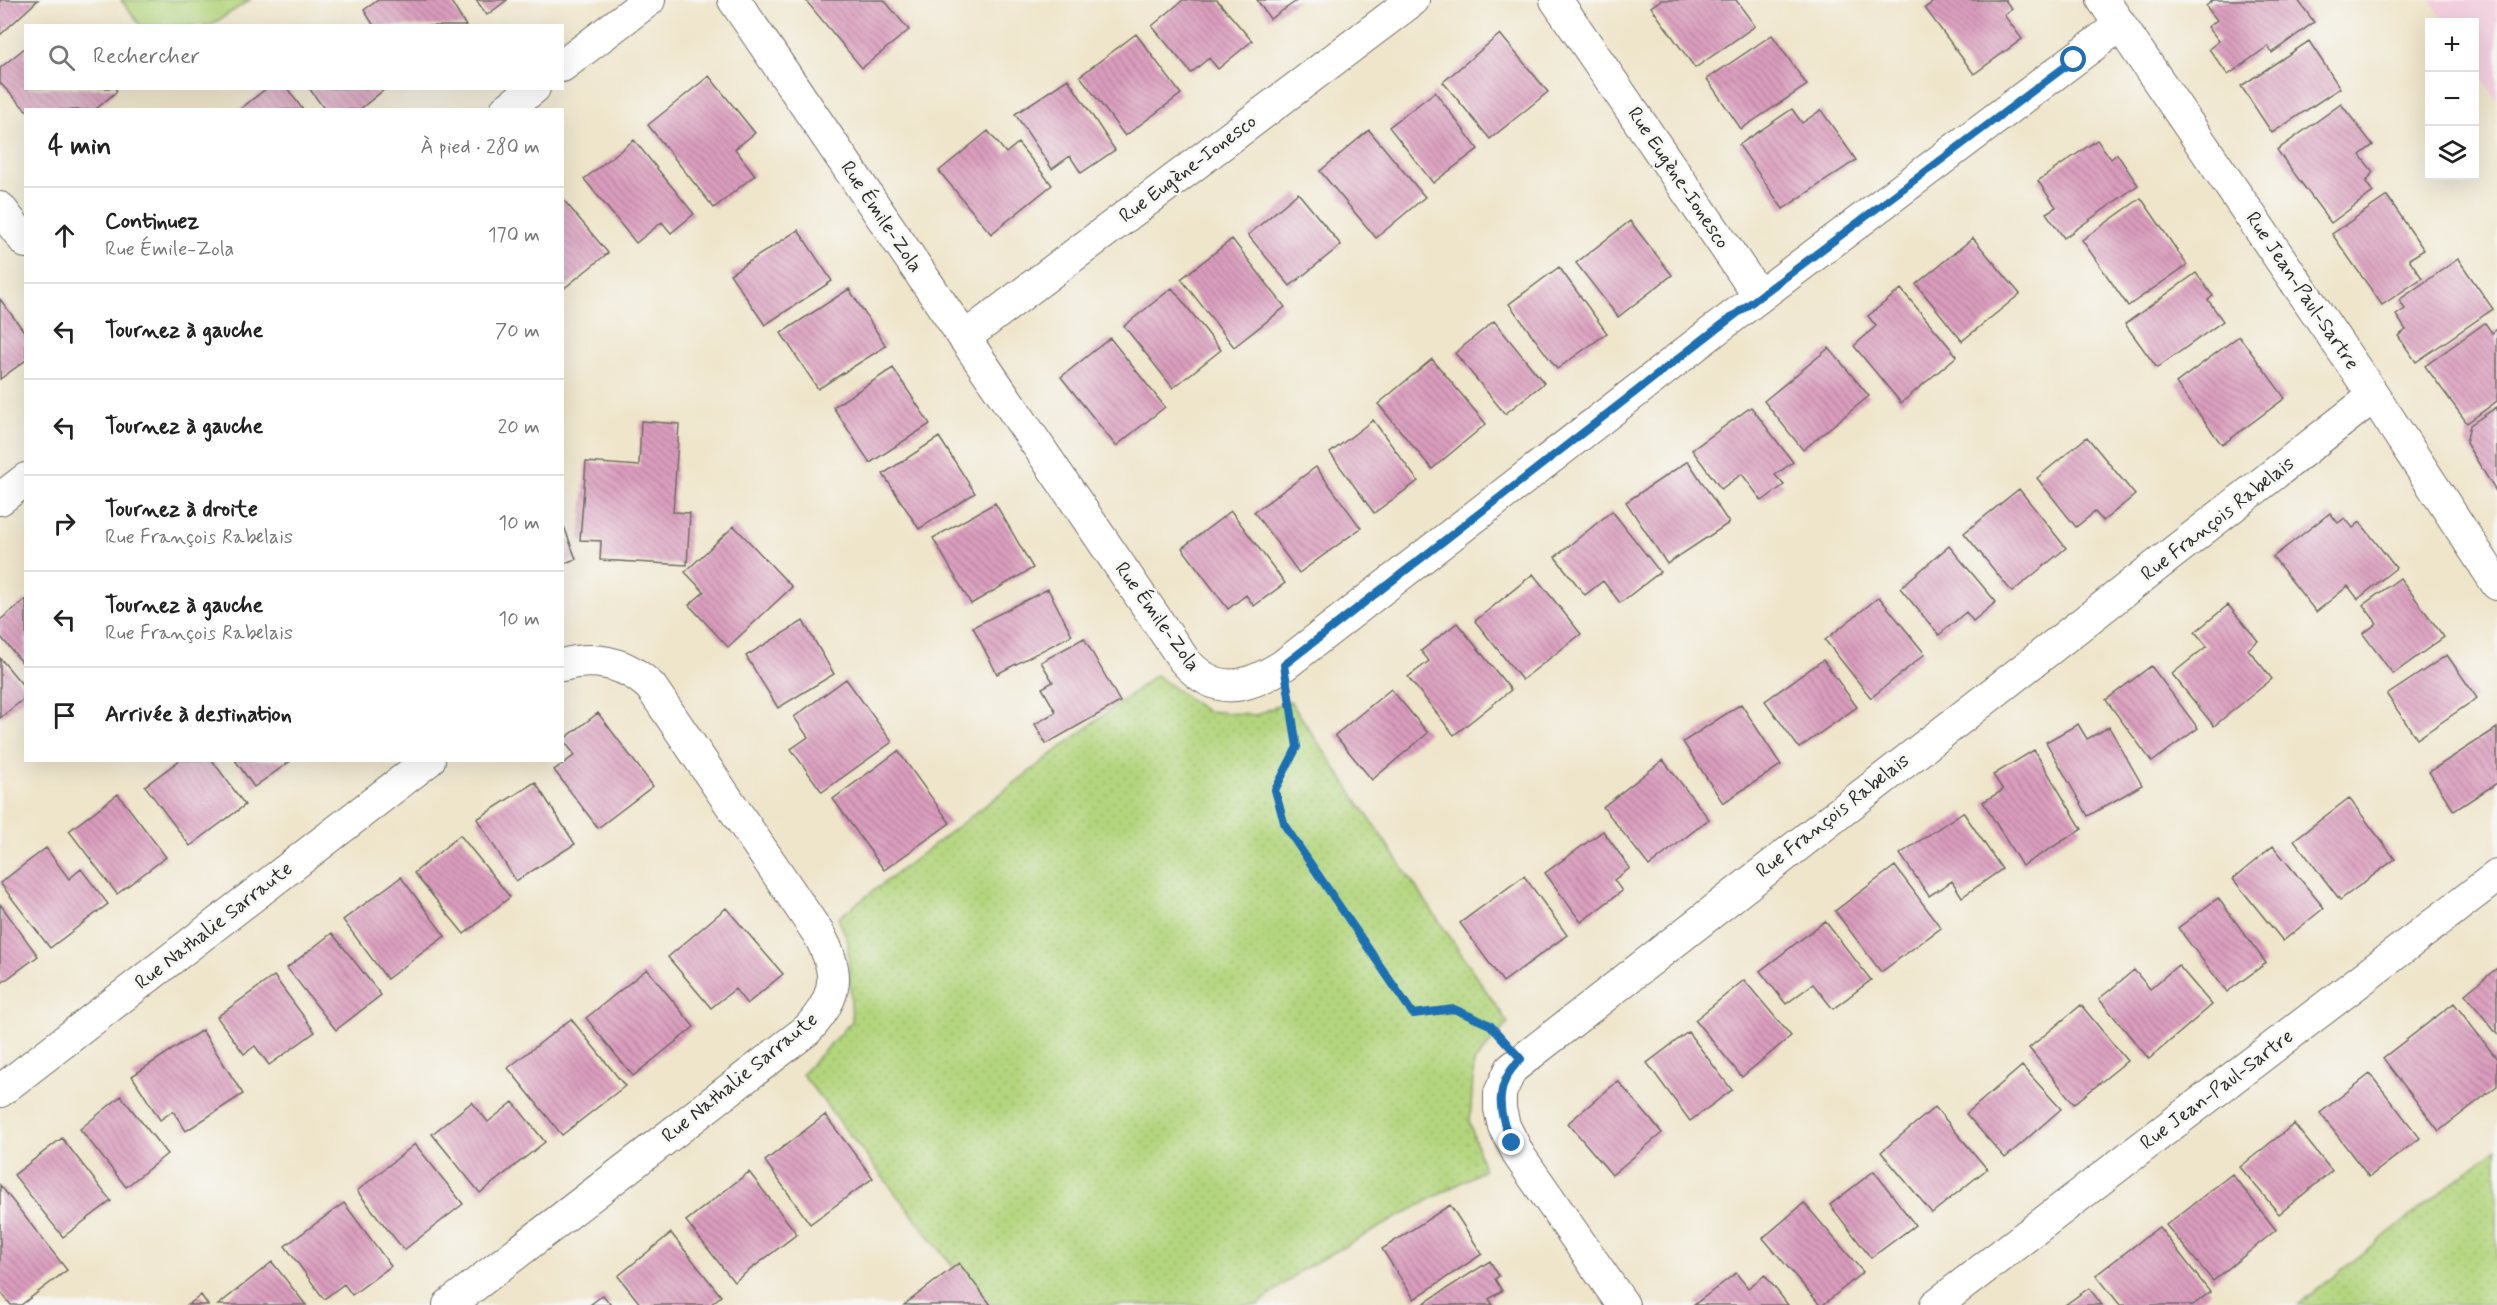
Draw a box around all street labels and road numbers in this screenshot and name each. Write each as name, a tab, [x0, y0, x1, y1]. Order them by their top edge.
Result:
street label: Rue Eugène-Ionesco	[1620, 102, 1736, 254]
street label: Rue Eugène-Ionesco	[1114, 108, 1262, 230]
street label: Rue Émile-Zola	[834, 156, 928, 278]
street label: Rue Jean-Paul-Sartre	[2239, 207, 2365, 375]
street label: Rue François Rabelais	[2136, 450, 2300, 587]
street label: Rue Émile-Zola	[1108, 557, 1206, 677]
street label: Rue François Rabelais	[1751, 747, 1915, 884]
street label: Rue Nathalie Sarraute	[129, 856, 299, 996]
street label: Rue Nathalie Sarraute	[656, 1007, 824, 1149]
street label: Rue Jean-Paul-Sartre	[2135, 1023, 2299, 1157]

